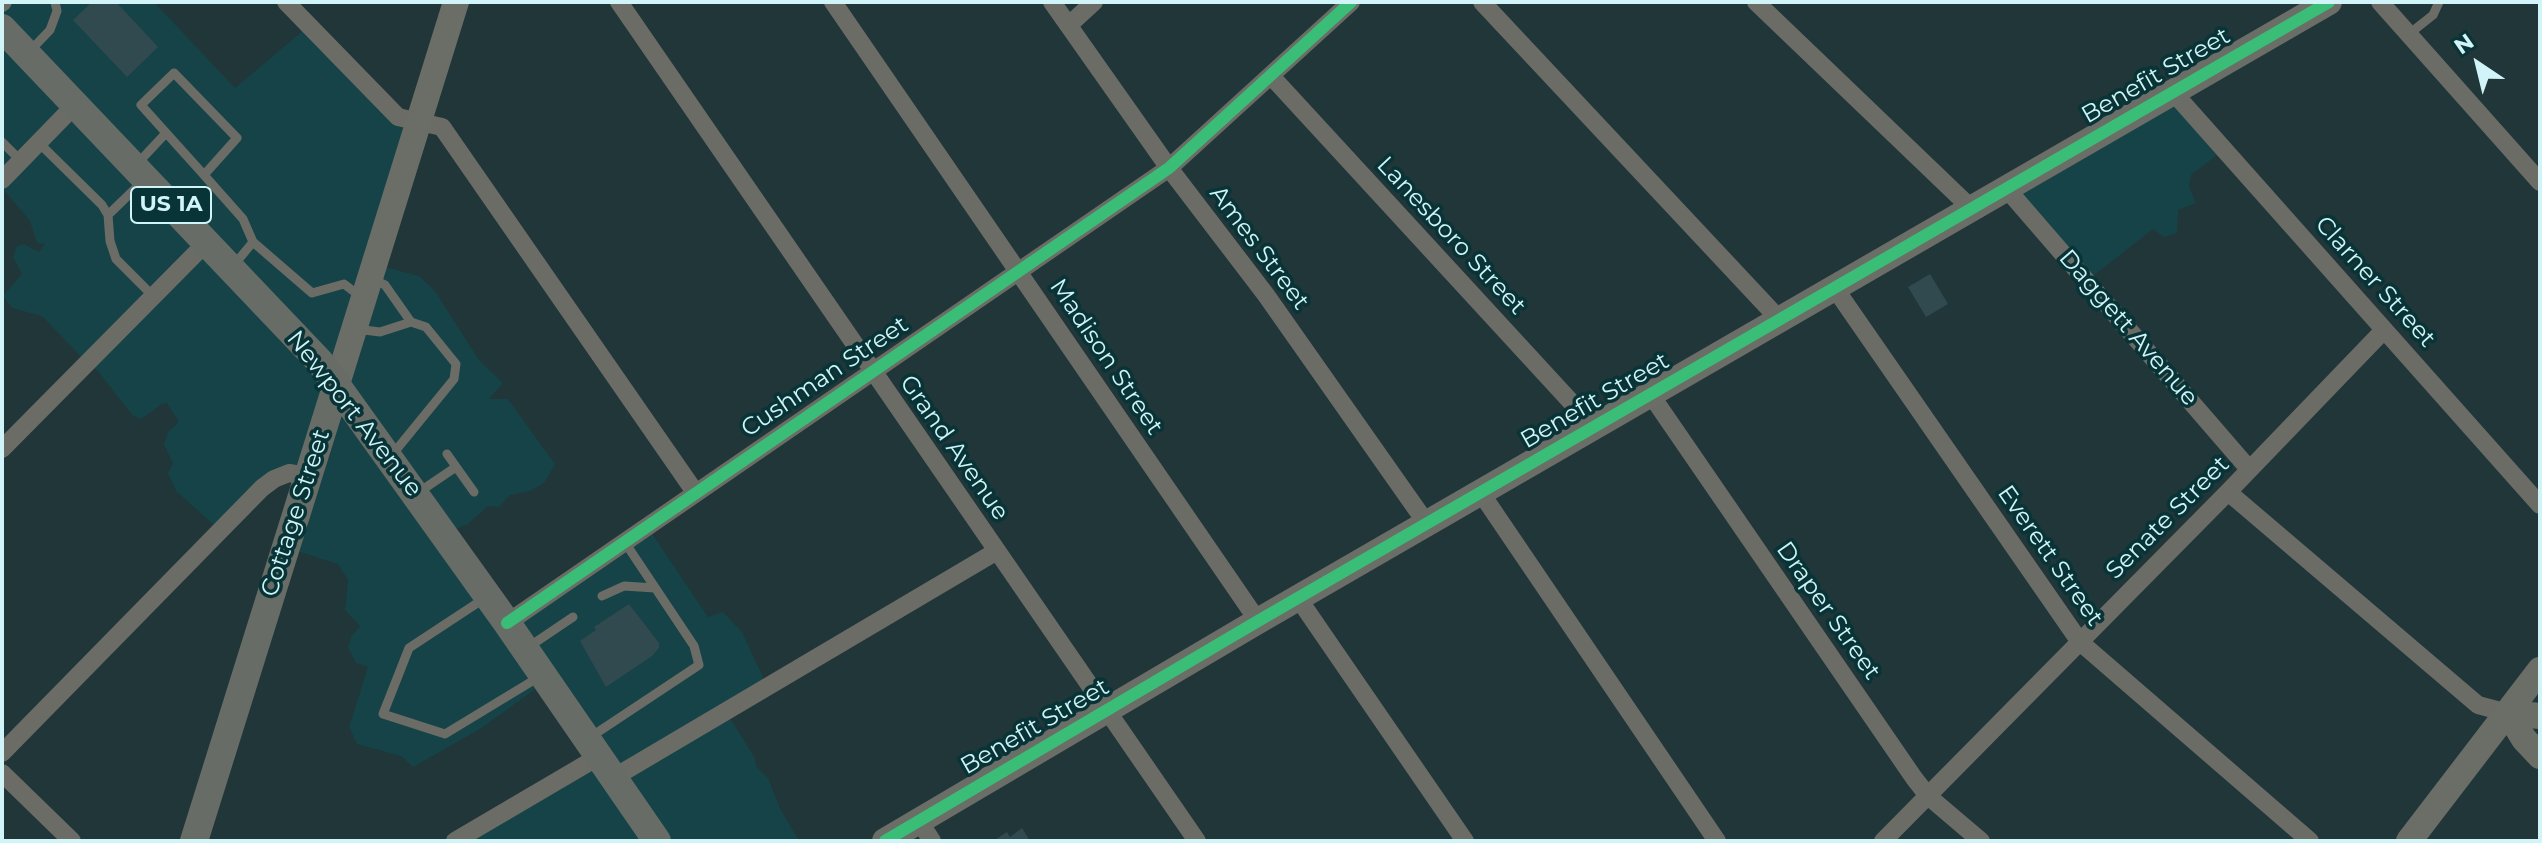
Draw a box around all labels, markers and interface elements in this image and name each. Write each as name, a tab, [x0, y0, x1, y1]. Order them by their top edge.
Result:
street label: Benefit Street	[2077, 22, 2235, 130]
north arrow	[2438, 24, 2518, 104]
text: N	[2449, 28, 2479, 60]
street label: Lanesboro Street	[1370, 151, 1532, 321]
street label: Ames Street	[1203, 180, 1315, 316]
road number: US 1A	[131, 187, 211, 223]
street label: Clarner Street	[2309, 211, 2441, 353]
street label: Daggett Avenue	[2052, 244, 2204, 412]
street label: Madison Street	[1043, 274, 1169, 440]
street label: Cushman Street	[736, 310, 914, 444]
street label: Newport Avenue	[280, 325, 428, 503]
street label: Benefit Street	[1516, 347, 1674, 455]
street label: Grand Avenue	[893, 370, 1015, 526]
street label: Cottage Street	[255, 426, 337, 600]
street label: Senate Street	[2100, 450, 2236, 586]
street label: Everett Street	[1991, 480, 2109, 632]
street label: Draper Street	[1770, 536, 1886, 686]
street label: Benefit Street	[956, 673, 1114, 781]

